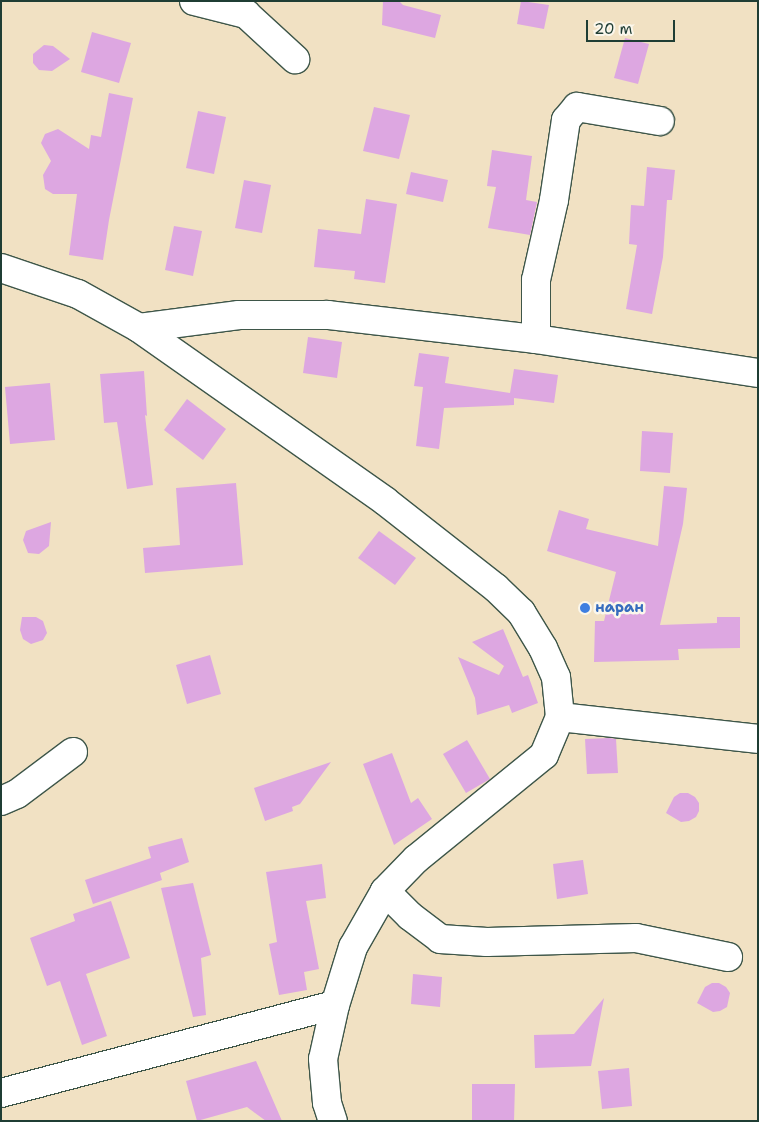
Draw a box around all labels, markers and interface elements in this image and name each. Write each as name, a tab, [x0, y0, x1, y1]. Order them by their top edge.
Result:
scale bar	[589, 10, 678, 42]
text: 20 m	[594, 19, 633, 39]
place label: наран	[595, 599, 644, 617]
marker: наран	[579, 602, 591, 614]

